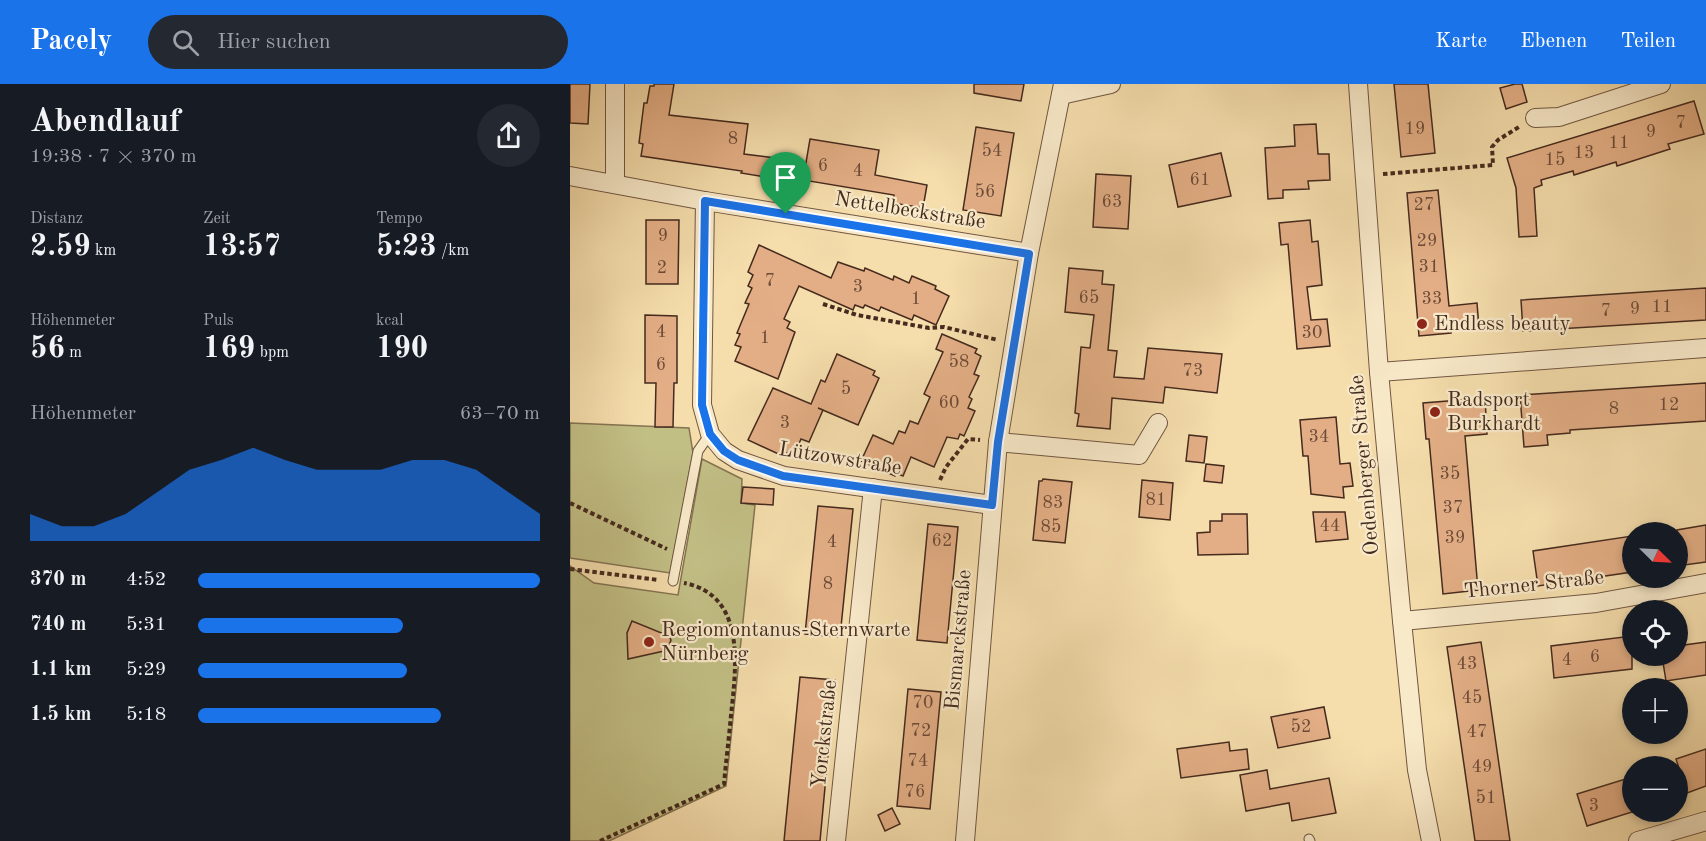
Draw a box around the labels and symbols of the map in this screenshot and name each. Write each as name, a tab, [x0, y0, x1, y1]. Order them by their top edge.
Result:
house number: 7	[1676, 114, 1686, 132]
house number: 19	[1405, 120, 1425, 138]
house number: 9	[1646, 123, 1656, 141]
house number: 8	[728, 130, 738, 148]
house number: 11	[1609, 134, 1629, 152]
house number: 54	[982, 142, 1002, 160]
house number: 13	[1574, 144, 1594, 162]
house number: 15	[1545, 151, 1565, 169]
pin	[760, 152, 811, 214]
house number: 6	[818, 157, 828, 175]
house number: 4	[853, 162, 863, 180]
house number: 61	[1190, 171, 1210, 189]
house number: 56	[975, 183, 995, 201]
street label: Nettelbeckstraße	[833, 189, 987, 233]
house number: 63	[1102, 193, 1122, 211]
house number: 27	[1414, 196, 1434, 214]
house number: 9	[658, 227, 668, 245]
house number: 29	[1417, 232, 1437, 250]
house number: 31	[1419, 258, 1439, 276]
house number: 2	[657, 259, 667, 277]
house number: 7	[765, 272, 775, 290]
house number: 3	[853, 278, 863, 296]
house number: 65	[1079, 289, 1099, 307]
house number: 1	[911, 290, 921, 308]
house number: 33	[1422, 290, 1442, 308]
house number: 11	[1652, 298, 1672, 316]
house number: 9	[1630, 300, 1640, 318]
house number: 7	[1601, 302, 1611, 320]
place label: Endless beauty	[1434, 314, 1571, 335]
marker: Endless beauty	[1415, 317, 1429, 331]
house number: 4	[656, 323, 666, 341]
house number: 30	[1302, 324, 1322, 342]
house number: 1	[760, 329, 770, 347]
house number: 58	[949, 353, 969, 371]
house number: 6	[656, 356, 666, 374]
house number: 73	[1183, 362, 1203, 380]
street label: Oedenberger Straße	[1347, 374, 1383, 556]
house number: 5	[841, 380, 851, 398]
place label: Radsport Burkhardt	[1447, 390, 1541, 435]
house number: 60	[939, 394, 959, 412]
house number: 12	[1659, 396, 1679, 414]
house number: 8	[1609, 400, 1619, 418]
marker: Radsport Burkhardt	[1428, 405, 1442, 419]
house number: 3	[780, 414, 790, 432]
house number: 34	[1309, 428, 1329, 446]
street label: Lützowstraße	[777, 439, 903, 479]
house number: 35	[1440, 465, 1460, 483]
house number: 81	[1146, 491, 1166, 509]
house number: 83	[1043, 494, 1063, 512]
house number: 37	[1443, 499, 1463, 517]
house number: 44	[1320, 517, 1340, 535]
house number: 85	[1041, 518, 1061, 536]
north arrow	[1622, 522, 1688, 588]
house number: 39	[1445, 529, 1465, 547]
house number: 62	[932, 532, 952, 550]
house number: 4	[827, 533, 837, 551]
street label: Thorner Straße	[1463, 567, 1605, 603]
street label: Bismarckstraße	[942, 569, 976, 711]
house number: 8	[823, 575, 833, 593]
place label: Regiomontanus-Sternwarte Nürnberg	[661, 620, 910, 665]
marker: Regiomontanus-Sternwarte Nürnberg	[642, 635, 656, 649]
house number: 6	[1590, 648, 1600, 666]
house number: 4	[1562, 651, 1572, 669]
house number: 43	[1457, 655, 1477, 673]
street label: Yorckstraße	[809, 679, 841, 789]
house number: 45	[1462, 689, 1482, 707]
house number: 70	[913, 694, 933, 712]
house number: 52	[1291, 718, 1311, 736]
house number: 72	[911, 722, 931, 740]
house number: 47	[1467, 723, 1487, 741]
house number: 74	[908, 752, 928, 770]
house number: 49	[1472, 758, 1492, 776]
house number: 76	[905, 783, 925, 801]
house number: 51	[1476, 789, 1496, 807]
house number: 3	[1589, 797, 1599, 815]

